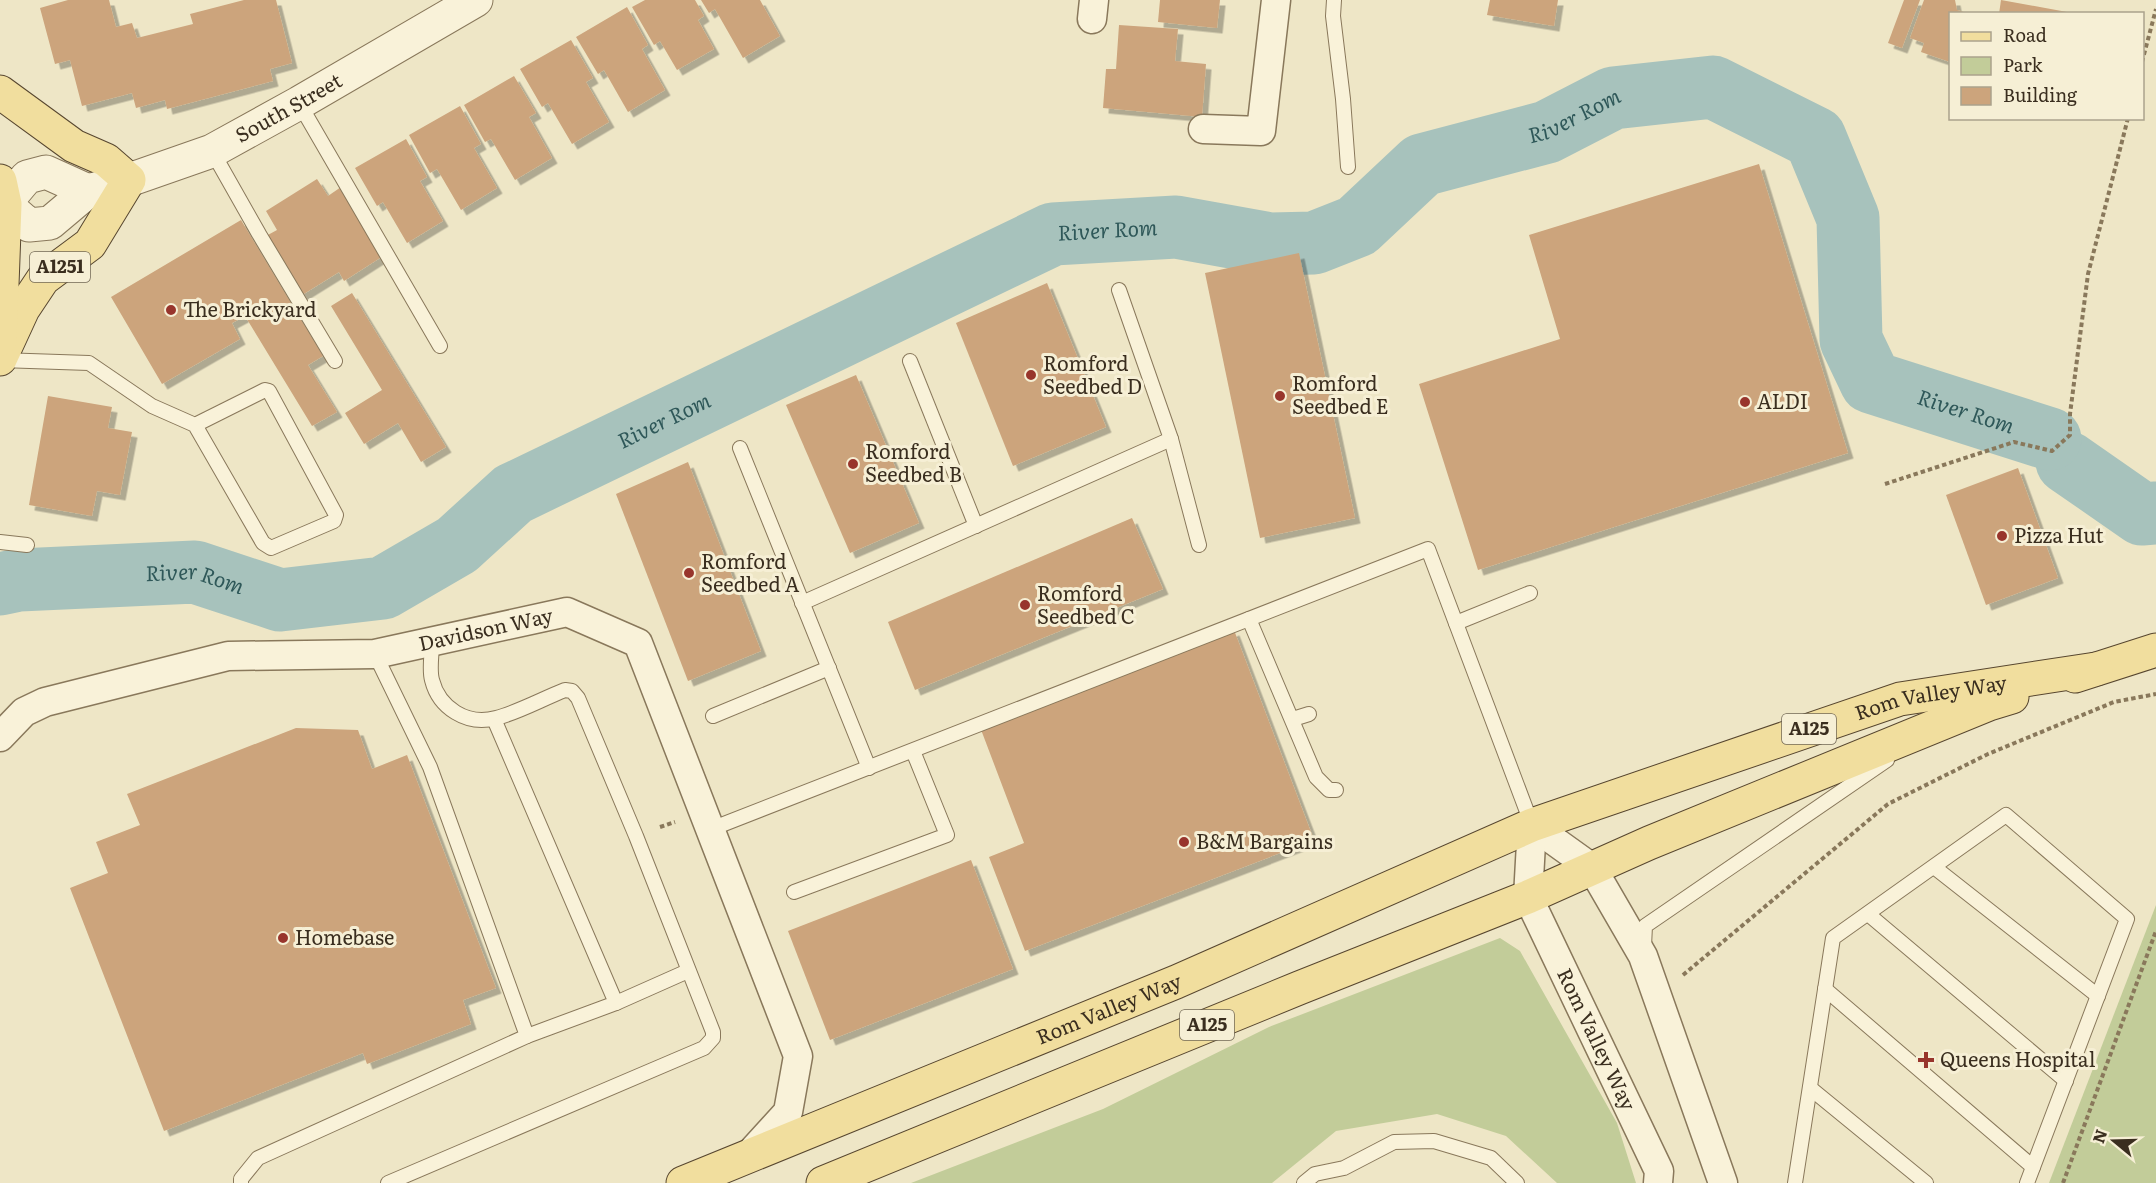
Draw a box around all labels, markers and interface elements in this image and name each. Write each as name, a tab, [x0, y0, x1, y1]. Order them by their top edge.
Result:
legend	[1949, 12, 2144, 120]
text: Road	[2003, 21, 2047, 48]
text: Park	[2003, 51, 2044, 78]
street label: South Street	[229, 64, 347, 148]
water label: River Rom	[1524, 79, 1626, 149]
text: Building	[2003, 81, 2078, 108]
water label: River Rom	[1057, 210, 1159, 247]
road number: A1251	[30, 252, 90, 282]
place label: The Brickyard	[183, 293, 316, 323]
marker: The Brickyard	[164, 303, 178, 317]
place label: Romford Seedbed D	[1043, 347, 1142, 400]
place label: Romford Seedbed E	[1292, 367, 1388, 420]
marker: Romford Seedbed D	[1024, 368, 1038, 382]
water label: River Rom	[1914, 380, 2019, 440]
water label: River Rom	[611, 383, 715, 455]
place label: ALDI	[1757, 385, 1808, 415]
marker: Romford Seedbed E	[1273, 389, 1287, 403]
marker: ALDI	[1738, 395, 1752, 409]
place label: Romford Seedbed B	[865, 435, 962, 488]
marker: Romford Seedbed B	[846, 457, 860, 471]
place label: Pizza Hut	[2014, 519, 2103, 549]
marker: Pizza Hut	[1995, 529, 2009, 543]
place label: Romford Seedbed A	[701, 545, 800, 598]
water label: River Rom	[145, 554, 249, 600]
marker: Romford Seedbed A	[682, 566, 696, 580]
place label: Romford Seedbed C	[1037, 577, 1135, 630]
street label: Davidson Way	[415, 598, 556, 657]
marker: Romford Seedbed C	[1018, 598, 1032, 612]
street label: Rom Valley Way	[1850, 666, 2009, 726]
road number: A125	[1782, 714, 1836, 744]
place label: B&M Bargains	[1196, 825, 1333, 855]
marker: B&M Bargains	[1177, 835, 1191, 849]
place label: Homebase	[295, 921, 394, 951]
marker: Homebase	[276, 931, 290, 945]
street label: Rom Valley Way	[1551, 962, 1645, 1115]
street label: Rom Valley Way	[1031, 964, 1186, 1051]
road number: A125	[1180, 1010, 1234, 1040]
place label: Queens Hospital	[1940, 1043, 2096, 1073]
marker: Queens Hospital	[1917, 1051, 1935, 1069]
north arrow	[2084, 1111, 2144, 1171]
text: N	[2085, 1126, 2112, 1146]

